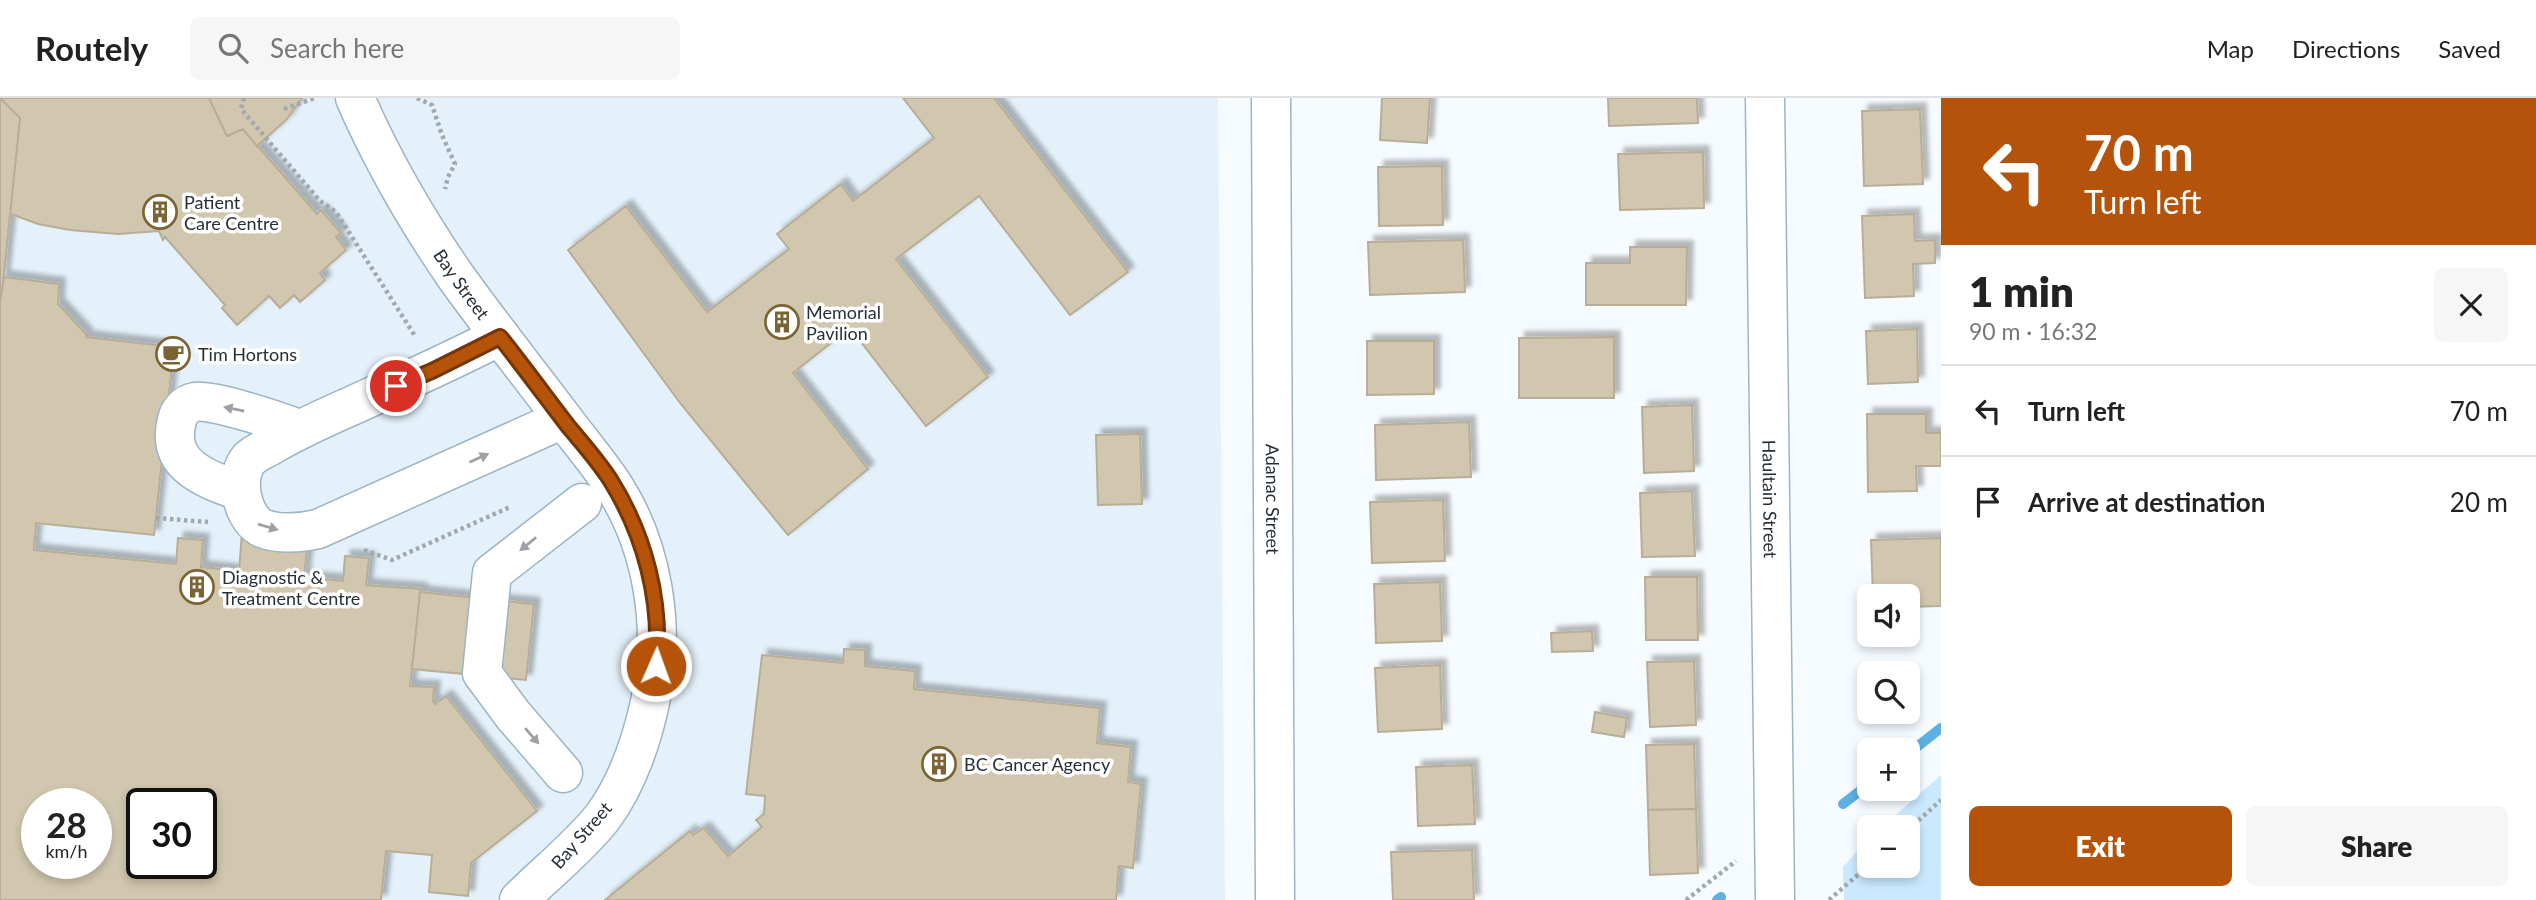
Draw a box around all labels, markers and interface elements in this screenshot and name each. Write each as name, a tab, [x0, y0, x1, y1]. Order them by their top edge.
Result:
search box	[190, 17, 680, 80]
text: Routely	[35, 28, 148, 68]
icon: search	[214, 29, 252, 67]
text: Search here	[270, 32, 404, 64]
text: Map	[2207, 34, 2254, 63]
text: Directions	[2292, 34, 2400, 63]
text: Saved	[2438, 34, 2501, 63]
text: 70 m	[2084, 123, 2194, 181]
icon: left	[1969, 126, 2060, 217]
text: Turn left	[2084, 182, 2201, 221]
place label: Patient Care Centre	[184, 191, 279, 234]
building icon: Patient Care Centre	[141, 193, 179, 231]
street label: Bay Street	[429, 245, 495, 324]
text: 1 min	[1969, 266, 2074, 316]
button: close	[2434, 268, 2508, 342]
place label: Memorial Pavilion	[806, 301, 881, 344]
building icon: Memorial Pavilion	[763, 303, 801, 341]
text: 90 m · 16:32	[1969, 317, 2097, 345]
cafe icon: Tim Hortons	[154, 335, 192, 373]
place label: Tim Hortons	[198, 343, 297, 365]
pin	[366, 356, 426, 416]
icon: arrive	[377, 367, 415, 405]
icon: left	[1969, 392, 2007, 430]
text: Turn left	[2028, 395, 2125, 427]
text: 70 m	[2450, 395, 2508, 427]
one-way arrow	[223, 403, 245, 414]
street label: Haultain Street	[1758, 440, 1782, 559]
street label: Adanac Street	[1262, 444, 1284, 555]
one-way arrow	[469, 452, 489, 464]
icon: arrive	[1969, 483, 2007, 521]
text: Arrive at destination	[2028, 486, 2265, 518]
text: 20 m	[2450, 486, 2508, 518]
one-way arrow	[257, 523, 278, 533]
one-way arrow	[519, 536, 537, 551]
place label: Diagnostic & Treatment Centre	[222, 566, 360, 609]
building icon: Diagnostic & Treatment Centre	[178, 568, 216, 606]
map controls	[1857, 584, 1920, 878]
button: sound	[1857, 584, 1920, 647]
position arrow	[619, 629, 693, 703]
button: search	[1857, 661, 1920, 724]
one-way arrow	[524, 728, 539, 745]
button: +	[1857, 738, 1920, 801]
building icon: BC Cancer Agency	[920, 745, 958, 783]
place label: BC Cancer Agency	[964, 753, 1111, 775]
speed limit sign: 30	[126, 788, 217, 879]
street label: Bay Street	[546, 797, 616, 873]
text: 28	[46, 803, 87, 845]
button: Exit	[1969, 806, 2232, 886]
button: Share	[2246, 806, 2508, 886]
button: −	[1857, 815, 1920, 878]
text: km/h	[45, 840, 88, 862]

